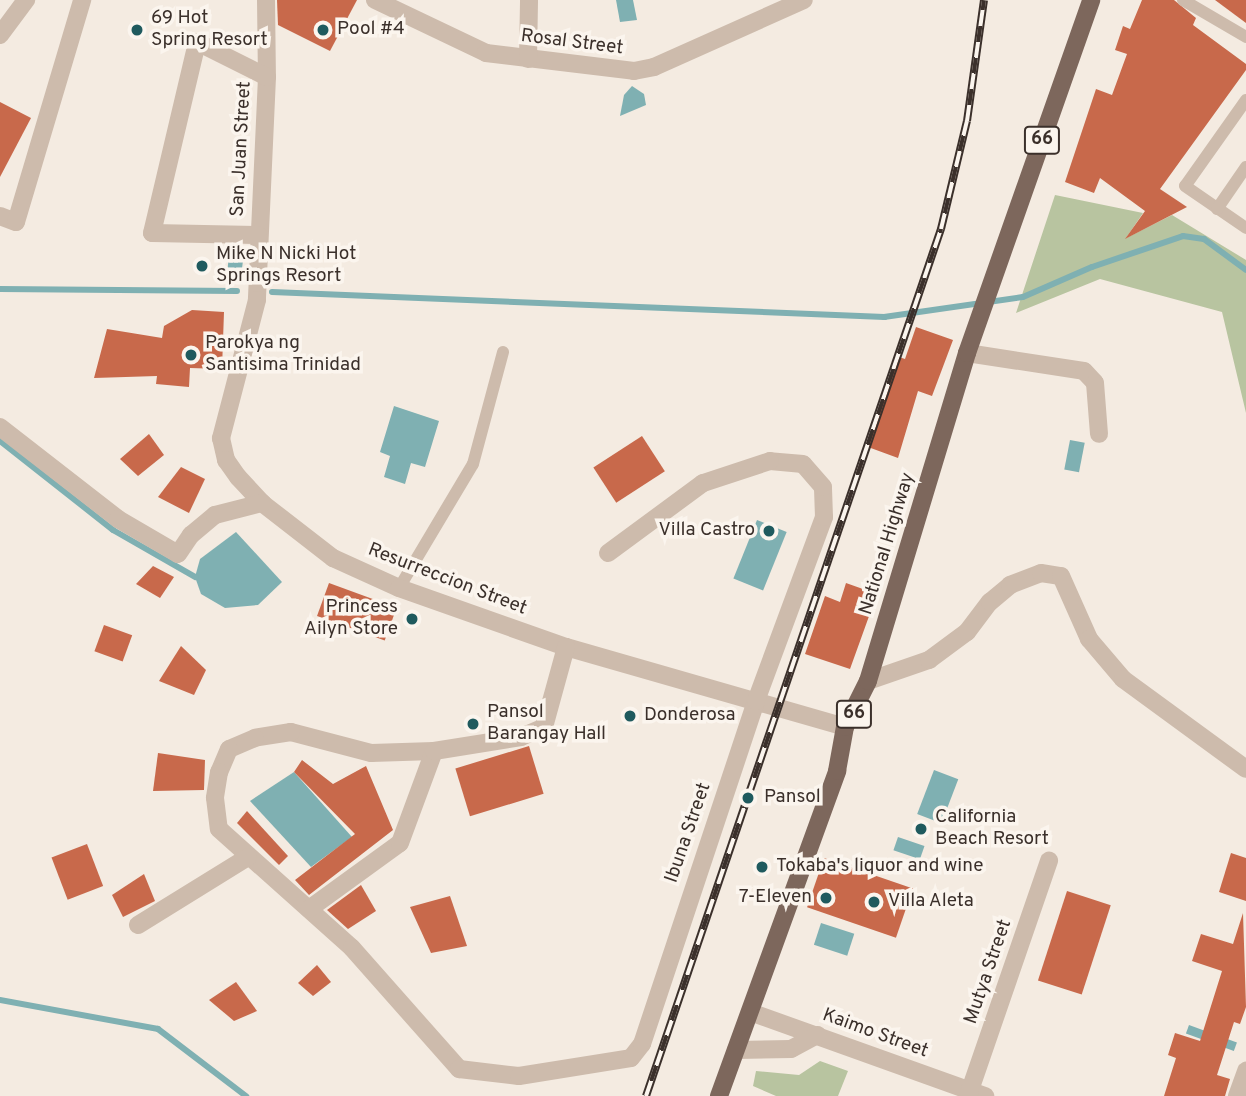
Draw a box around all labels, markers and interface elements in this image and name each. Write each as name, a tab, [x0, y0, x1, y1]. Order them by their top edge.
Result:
place label: 69 Hot Spring Resort	[151, 8, 268, 52]
place label: Pool #4	[337, 19, 405, 41]
marker: 69 Hot Spring Resort	[129, 22, 145, 38]
marker: Pool #4	[315, 22, 331, 38]
street label: Rosal Street	[519, 25, 625, 61]
street label: San Juan Street	[227, 81, 257, 217]
road number: 66	[1023, 125, 1061, 154]
place label: Mike N Nicki Hot Springs Resort	[216, 244, 356, 288]
marker: Mike N Nicki Hot Springs Resort	[194, 258, 210, 274]
place label: Parokya ng Santisima Trinidad	[205, 333, 362, 377]
marker: Parokya ng Santisima Trinidad	[183, 347, 199, 363]
street label: National Highway	[856, 470, 920, 618]
place label: Villa Castro	[658, 520, 755, 542]
marker: Villa Castro	[761, 523, 777, 539]
street label: Resurreccion Street	[364, 539, 530, 621]
place label: Princess Ailyn Store	[304, 597, 398, 641]
marker: Princess Ailyn Store	[404, 611, 420, 627]
road number: 66	[835, 700, 873, 728]
place label: Pansol Barangay Hall	[487, 702, 606, 746]
place label: Donderosa	[644, 705, 735, 727]
marker: Donderosa	[622, 708, 638, 724]
marker: Pansol Barangay Hall	[465, 716, 481, 732]
street label: Ibuna Street	[661, 780, 717, 886]
place label: Pansol	[764, 787, 821, 809]
marker: Pansol	[738, 788, 758, 808]
place label: California Beach Resort	[935, 807, 1049, 851]
marker: California Beach Resort	[913, 821, 929, 837]
place label: Tokaba's liquor and wine	[776, 856, 983, 878]
marker: Tokaba's liquor and wine	[754, 859, 770, 875]
place label: 7-Eleven	[739, 887, 812, 909]
marker: 7-Eleven	[818, 890, 834, 906]
place label: Villa Aleta	[888, 891, 975, 913]
marker: Villa Aleta	[866, 894, 882, 910]
street label: Mutya Street	[960, 917, 1018, 1027]
street label: Kaimo Street	[819, 1004, 931, 1064]

